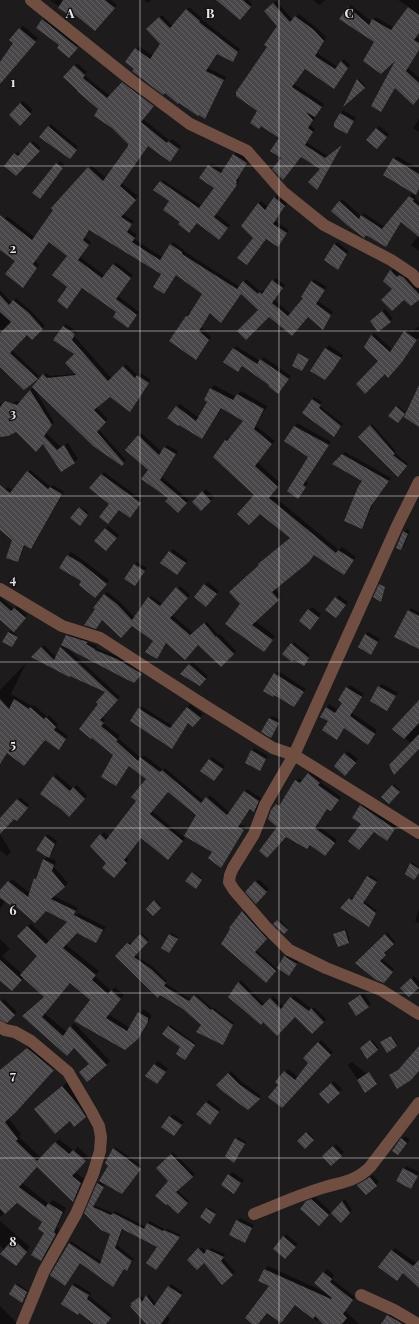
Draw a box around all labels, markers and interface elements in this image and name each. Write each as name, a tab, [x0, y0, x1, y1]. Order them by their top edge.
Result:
text: A	[65, 4, 75, 21]
text: B	[206, 4, 215, 21]
text: C	[344, 4, 354, 21]
text: 1	[11, 73, 16, 90]
text: 2	[10, 239, 17, 256]
text: 3	[10, 404, 16, 421]
text: 4	[10, 570, 17, 587]
text: 5	[10, 735, 16, 752]
text: 6	[9, 901, 17, 918]
text: 7	[10, 1066, 16, 1083]
text: 8	[9, 1232, 17, 1249]

